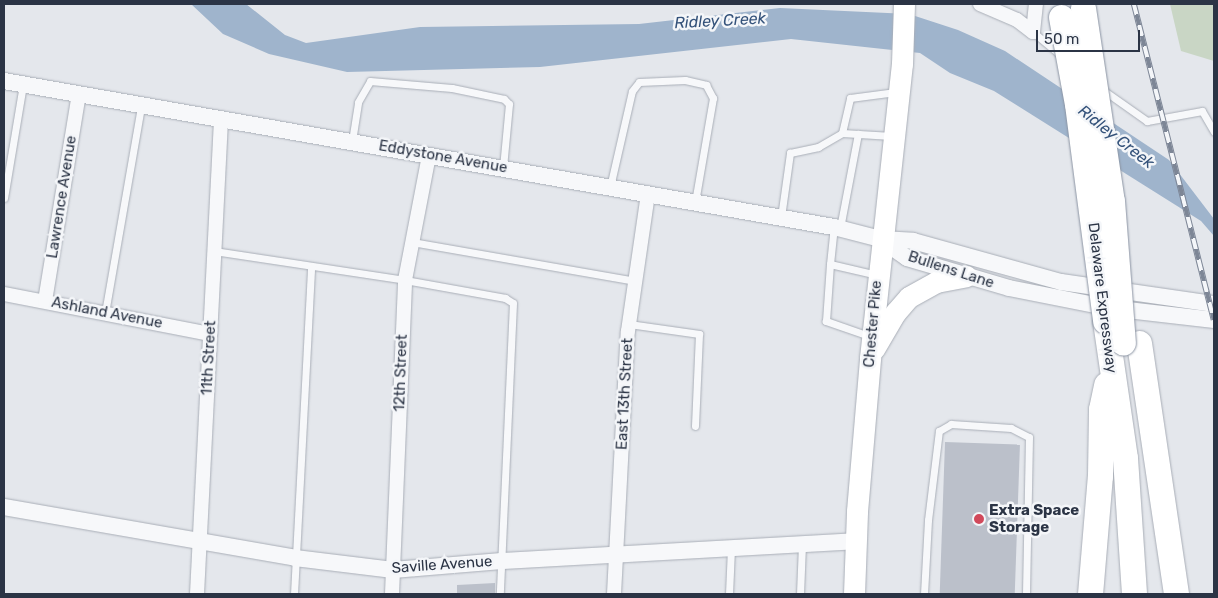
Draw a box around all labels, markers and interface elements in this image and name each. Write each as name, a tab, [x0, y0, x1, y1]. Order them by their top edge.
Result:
water label: Ridley Creek	[674, 9, 766, 33]
scale bar	[1038, 20, 1142, 52]
text: 50 m	[1044, 30, 1079, 48]
water label: Ridley Creek	[1074, 101, 1158, 173]
street label: Lawrence Avenue	[43, 134, 81, 260]
street label: Eddystone Avenue	[377, 137, 509, 177]
street label: Delaware Expressway	[1084, 222, 1120, 374]
street label: Bullens Lane	[906, 248, 996, 292]
street label: Chester Pike	[860, 279, 886, 369]
street label: Ashland Avenue	[50, 293, 164, 333]
street label: 11th Street	[198, 320, 220, 396]
street label: 12th Street	[391, 334, 411, 412]
street label: East 13th Street	[613, 338, 637, 450]
place label: Extra Space Storage	[989, 501, 1079, 536]
marker: Extra Space Storage	[973, 513, 985, 525]
street label: Saville Avenue	[391, 552, 493, 578]

